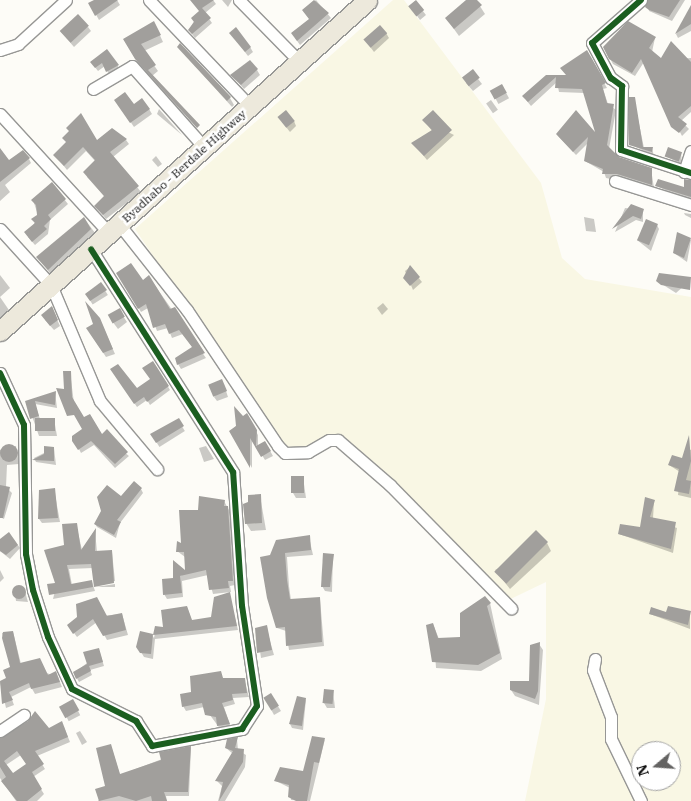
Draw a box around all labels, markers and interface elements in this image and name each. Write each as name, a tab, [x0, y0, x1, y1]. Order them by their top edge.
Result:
street label: Byadhabo - Berdale Highway	[119, 106, 249, 226]
north arrow	[631, 741, 681, 791]
text: N	[632, 762, 653, 778]

